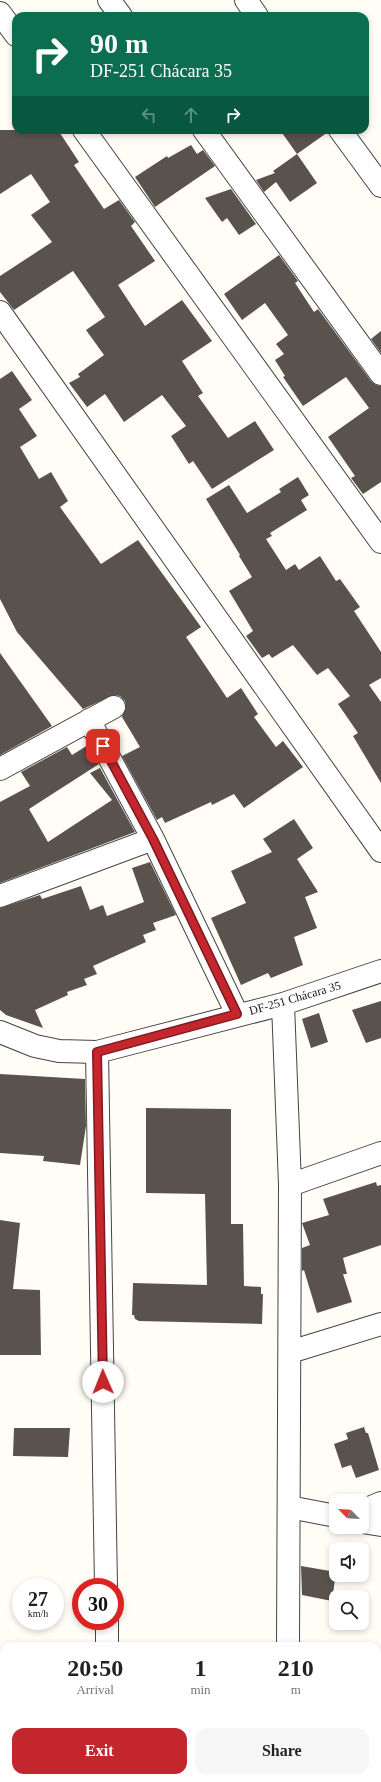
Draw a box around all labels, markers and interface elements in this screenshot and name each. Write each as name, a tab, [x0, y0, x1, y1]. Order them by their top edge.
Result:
icon: right	[24, 28, 76, 80]
text: 90 m	[90, 28, 148, 59]
text: DF-251 Chácara 35	[90, 61, 232, 81]
icon: left	[138, 104, 160, 126]
icon: ahead	[180, 104, 202, 126]
icon: right	[222, 104, 244, 126]
pin	[86, 729, 120, 763]
icon: arrive	[92, 735, 114, 757]
street label: DF-251 Chácara 35	[248, 978, 342, 1018]
position arrow	[82, 1361, 124, 1403]
north arrow	[329, 1494, 369, 1534]
map controls	[329, 1494, 369, 1630]
button: sound	[329, 1542, 369, 1582]
speed limit sign: 30	[72, 1578, 124, 1630]
text: 27	[28, 1588, 48, 1610]
button: search	[329, 1590, 369, 1630]
text: km/h	[28, 1608, 48, 1619]
text: 20:50	[67, 1655, 123, 1681]
text: 1	[194, 1655, 206, 1681]
text: 210	[278, 1655, 314, 1681]
text: Arrival	[76, 1682, 114, 1697]
text: min	[190, 1682, 211, 1697]
text: m	[291, 1682, 301, 1697]
button: Exit	[12, 1728, 187, 1774]
button: Share	[195, 1728, 369, 1774]

